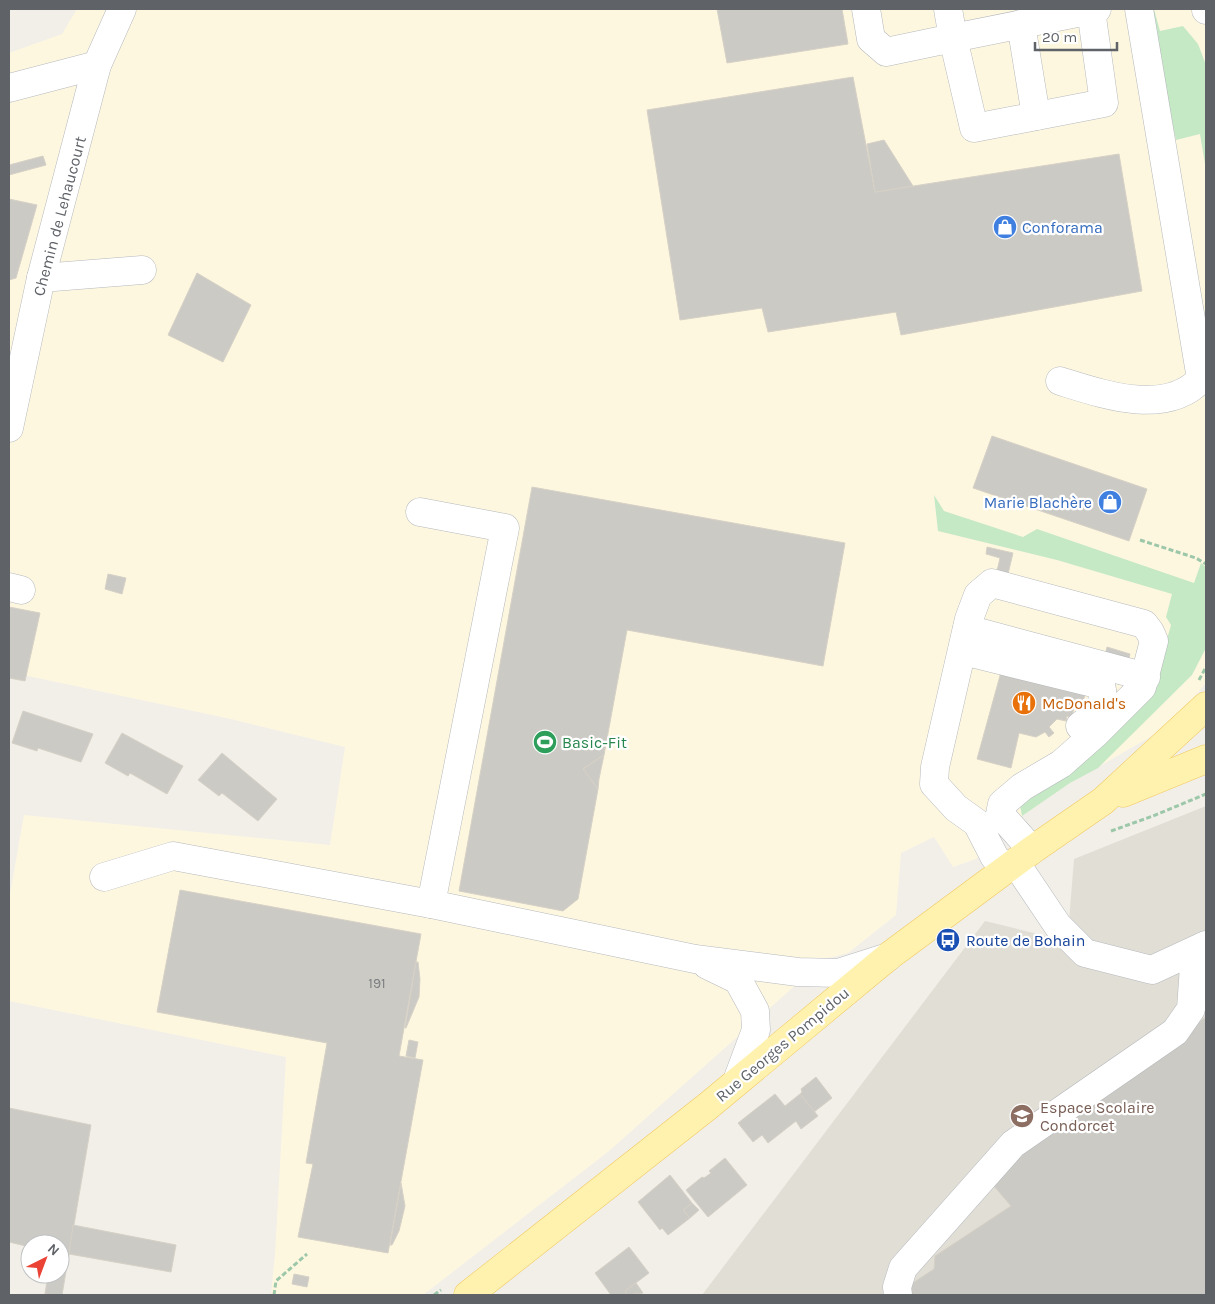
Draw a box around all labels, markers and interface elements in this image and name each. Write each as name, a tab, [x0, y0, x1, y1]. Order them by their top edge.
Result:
scale bar	[1035, 20, 1118, 52]
text: 20 m	[1042, 28, 1077, 46]
street label: Chemin de Lehaucourt	[29, 134, 90, 298]
shop icon: Conforama	[992, 214, 1018, 240]
place label: Conforama	[1022, 218, 1103, 237]
shop icon: Marie Blachère	[1097, 489, 1123, 515]
place label: Marie Blachère	[984, 493, 1092, 512]
restaurant icon: McDonald's	[1011, 690, 1037, 716]
place label: McDonald's	[1042, 694, 1126, 713]
sports icon: Basic-Fit	[532, 729, 558, 755]
place label: Basic-Fit	[562, 733, 627, 752]
bus stop icon: Route de Bohain	[935, 927, 961, 953]
place label: Route de Bohain	[966, 931, 1085, 950]
house number: 191	[368, 975, 386, 992]
street label: Rue Georges Pompidou	[712, 983, 853, 1106]
place label: Espace Scolaire Condorcet	[1040, 1098, 1155, 1135]
school or university icon: Espace Scolaire Condorcet	[1009, 1103, 1035, 1129]
north arrow	[20, 1234, 70, 1284]
text: N	[44, 1240, 63, 1259]

